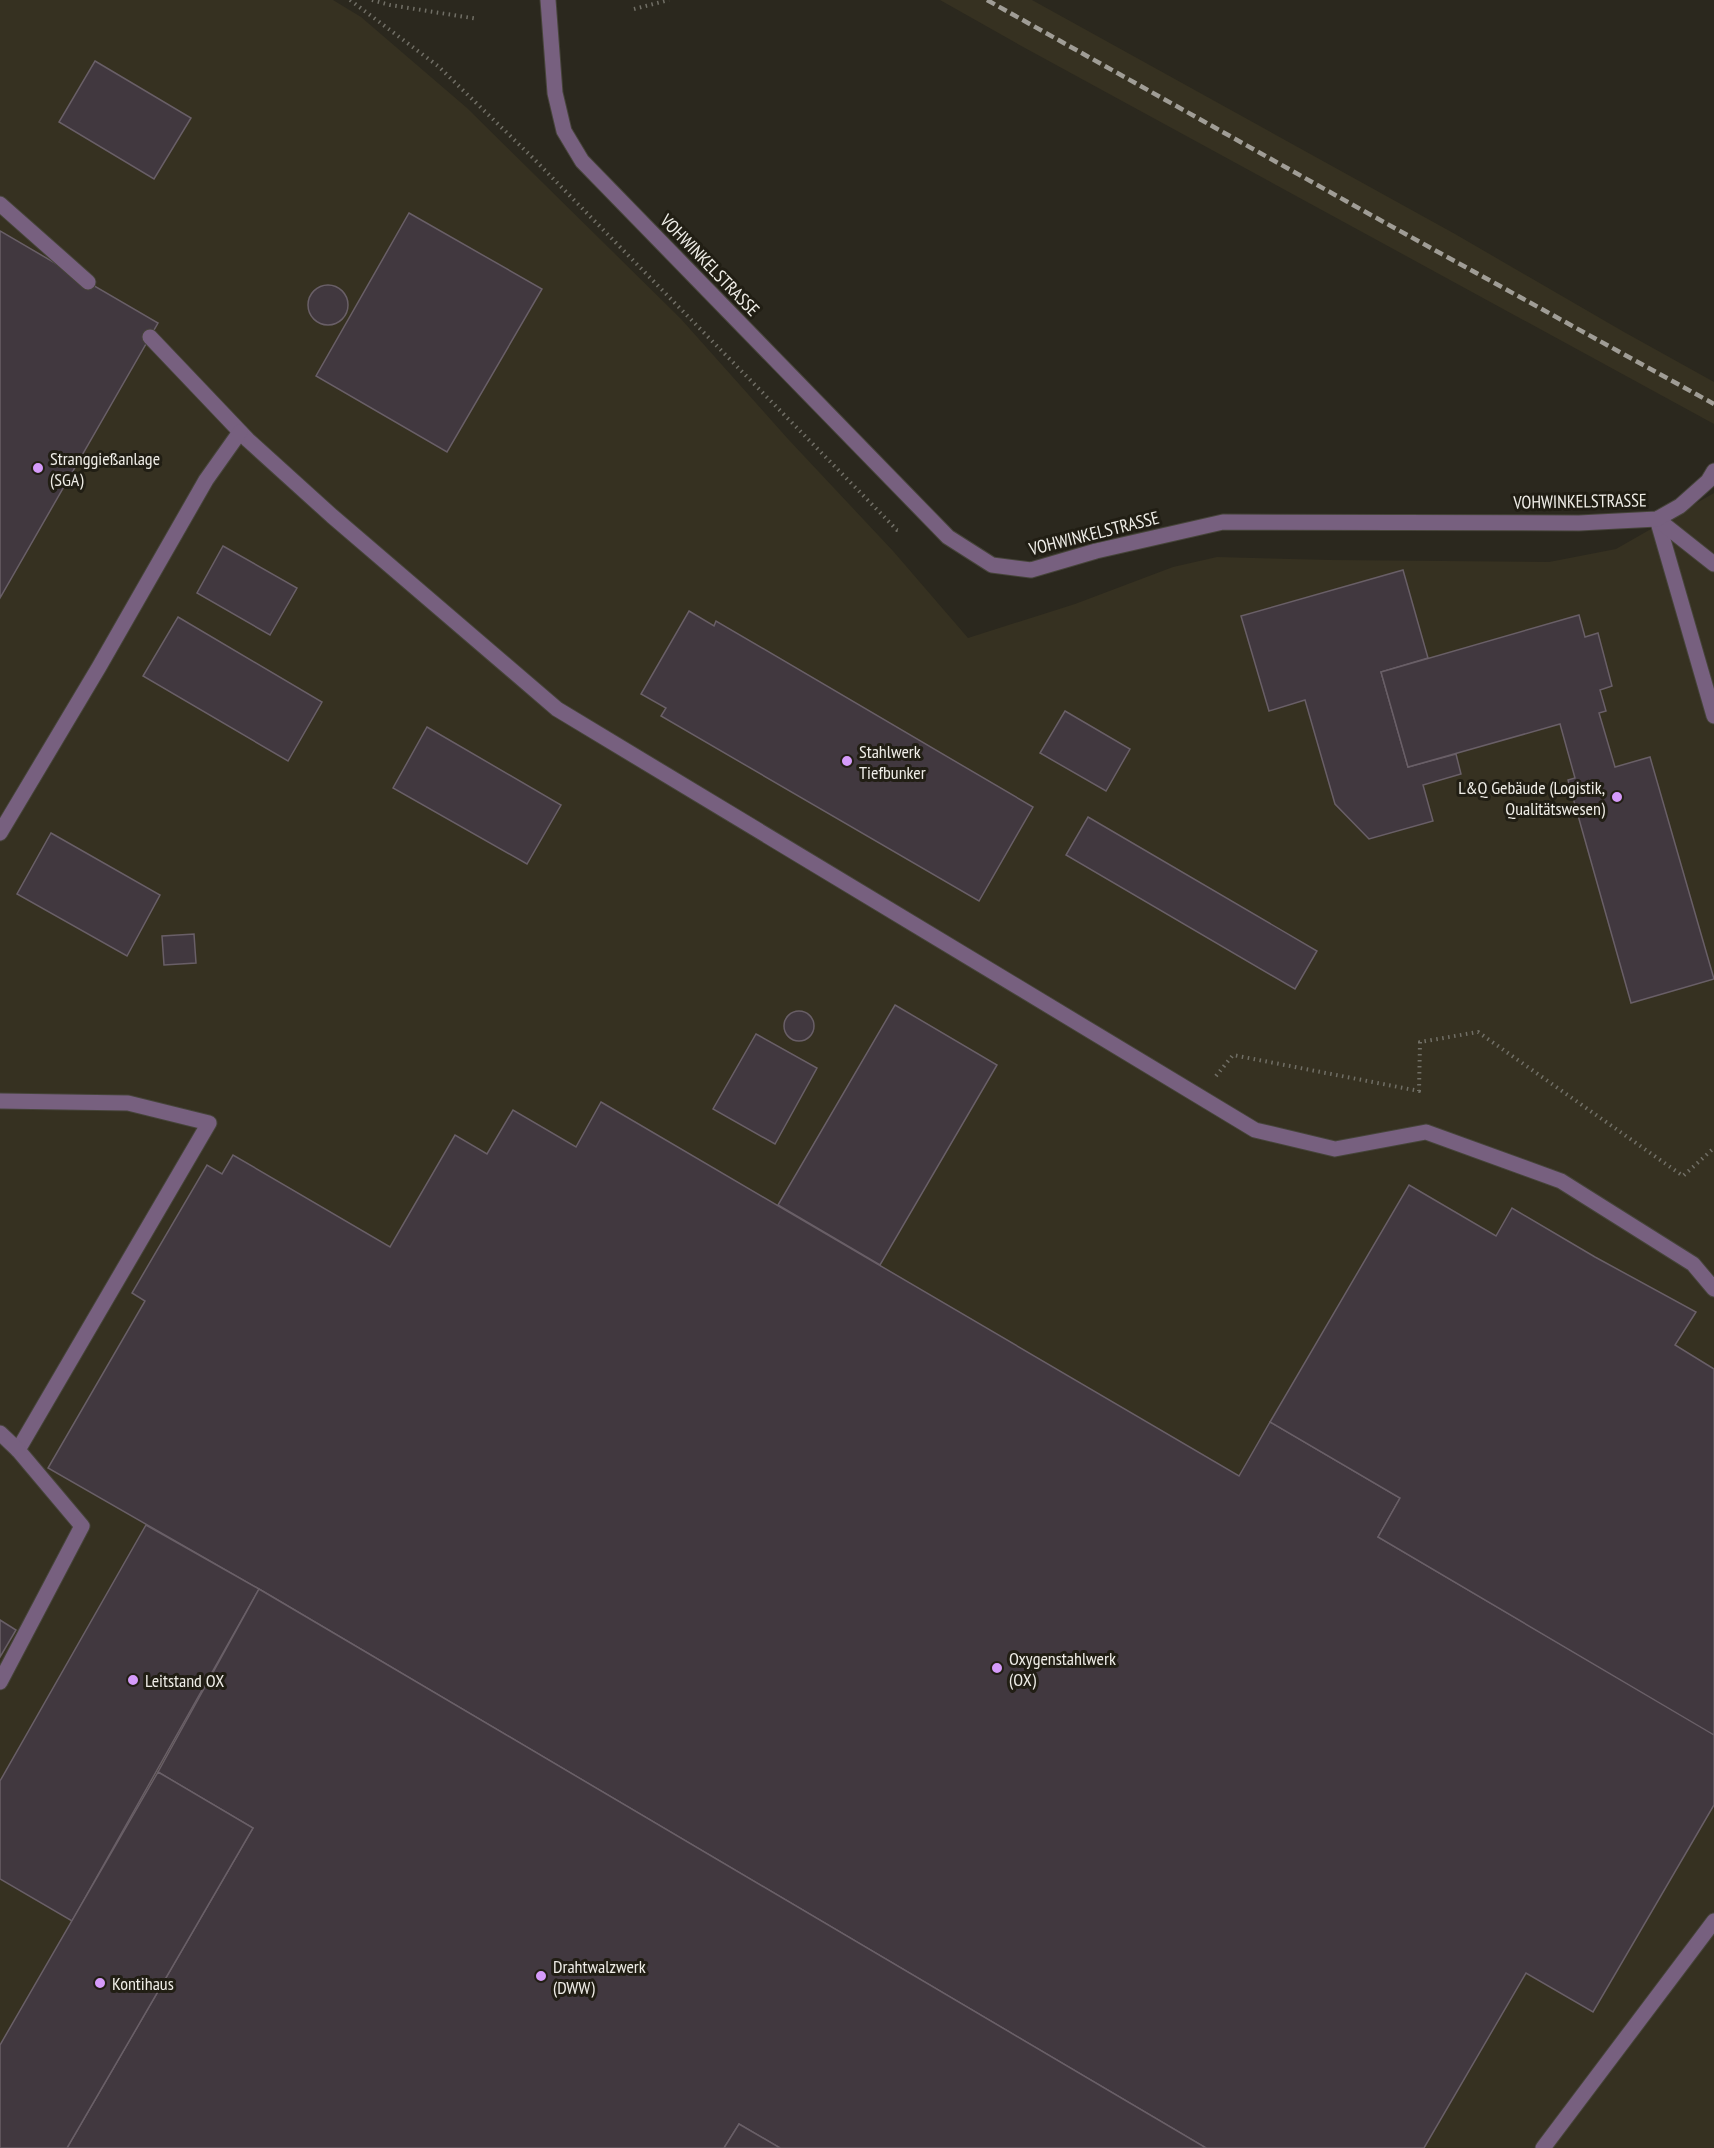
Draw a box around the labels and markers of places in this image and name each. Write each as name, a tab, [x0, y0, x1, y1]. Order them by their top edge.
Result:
place label: Stranggießanlage (SGA)	[50, 447, 160, 491]
marker: Stranggießanlage (SGA)	[31, 461, 45, 475]
place label: Stahlwerk Tiefbunker	[859, 740, 926, 784]
marker: Stahlwerk Tiefbunker	[840, 754, 854, 768]
place label: L&Q Gebäude (Logistik, Qualitätswesen)	[1458, 776, 1606, 820]
marker: L&Q Gebäude (Logistik, Qualitätswesen)	[1610, 790, 1624, 804]
place label: Oxygenstahlwerk (OX)	[1009, 1647, 1116, 1691]
marker: Oxygenstahlwerk (OX)	[990, 1661, 1004, 1675]
place label: Leitstand OX	[145, 1669, 224, 1692]
marker: Leitstand OX	[126, 1673, 140, 1687]
place label: Drahtwalzwerk (DWW)	[553, 1955, 646, 1999]
marker: Drahtwalzwerk (DWW)	[534, 1969, 548, 1983]
place label: Kontihaus	[112, 1972, 174, 1995]
marker: Kontihaus	[93, 1976, 107, 1990]

